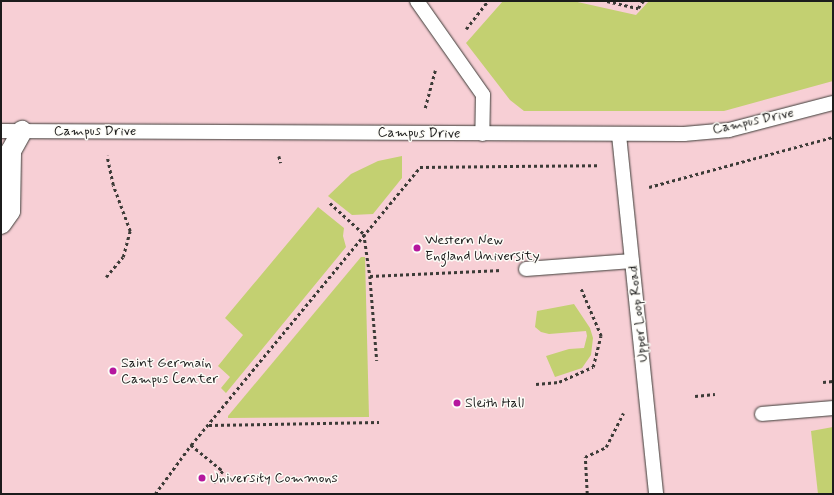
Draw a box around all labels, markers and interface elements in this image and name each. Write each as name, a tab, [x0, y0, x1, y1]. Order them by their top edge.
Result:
street label: Campus Drive	[711, 104, 795, 138]
street label: Campus Drive	[54, 123, 136, 139]
street label: Campus Drive	[378, 124, 460, 142]
place label: Western New England University	[425, 232, 535, 264]
marker: Western New England University	[412, 243, 422, 253]
street label: Upper Loop Road	[625, 266, 651, 362]
place label: Saint Germain Campus Center	[121, 355, 216, 388]
marker: Saint Germain Campus Center	[108, 366, 118, 376]
place label: Sleith Hall	[465, 395, 524, 411]
marker: Sleith Hall	[452, 398, 462, 408]
place label: University Commons	[210, 470, 338, 486]
marker: University Commons	[197, 473, 207, 483]

